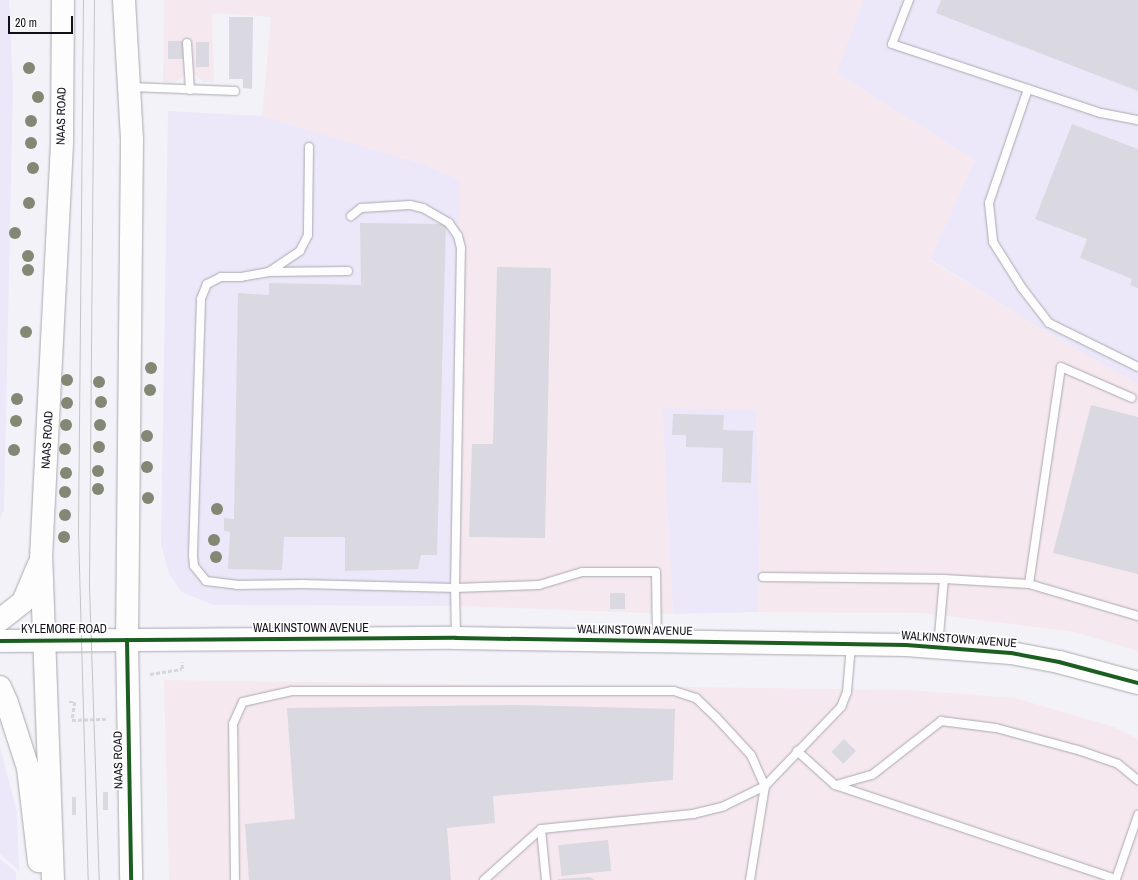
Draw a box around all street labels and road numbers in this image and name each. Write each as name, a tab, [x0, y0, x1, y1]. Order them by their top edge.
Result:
street label: NAAS ROAD	[54, 87, 70, 145]
street label: NAAS ROAD	[39, 411, 57, 469]
street label: WALKINSTOWN AVENUE	[253, 622, 369, 636]
street label: KYLEMORE ROAD	[21, 623, 107, 637]
street label: WALKINSTOWN AVENUE	[577, 623, 693, 639]
street label: WALKINSTOWN AVENUE	[900, 629, 1018, 651]
street label: NAAS ROAD	[111, 731, 127, 789]

